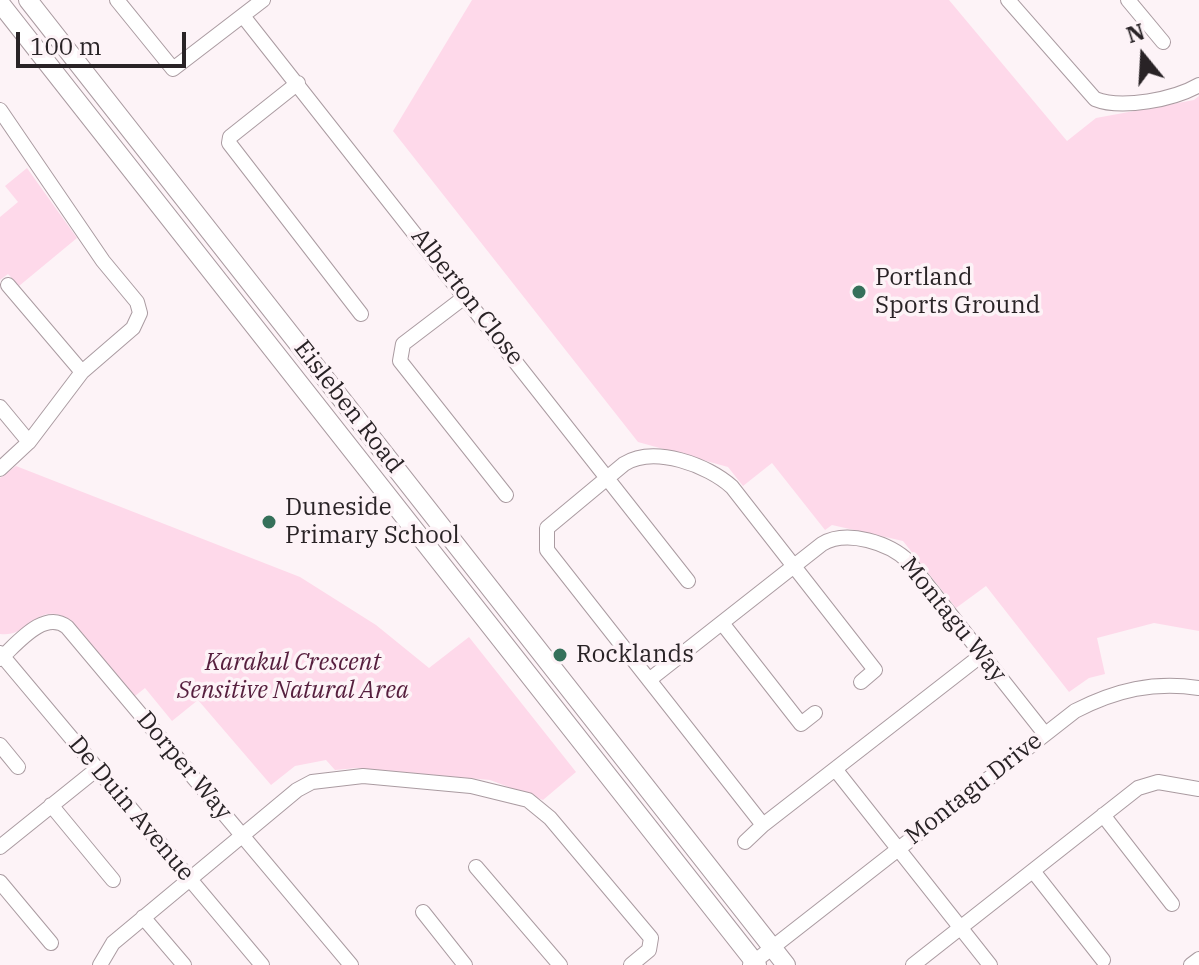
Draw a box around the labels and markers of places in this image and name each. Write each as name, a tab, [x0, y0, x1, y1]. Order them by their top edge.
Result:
place label: Portland Sports Ground	[875, 264, 1040, 320]
marker: Portland Sports Ground	[850, 283, 868, 301]
place label: Duneside Primary School	[285, 494, 460, 550]
marker: Duneside Primary School	[260, 513, 278, 531]
place label: Rocklands	[576, 641, 694, 669]
marker: Rocklands	[551, 646, 569, 664]

